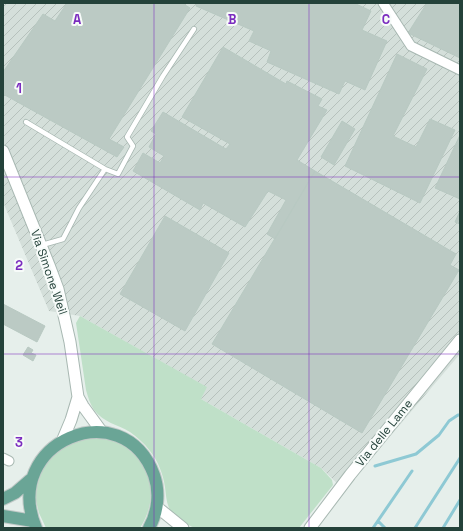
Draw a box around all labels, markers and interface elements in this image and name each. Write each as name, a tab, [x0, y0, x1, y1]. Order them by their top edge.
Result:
text: A	[73, 11, 82, 28]
text: B	[228, 11, 237, 28]
text: C	[382, 11, 390, 28]
text: 1	[16, 80, 22, 97]
street label: Via Simone Weil	[27, 227, 71, 317]
text: 2	[15, 257, 23, 274]
street label: Via delle Lame	[352, 396, 416, 470]
text: 3	[15, 434, 23, 451]

